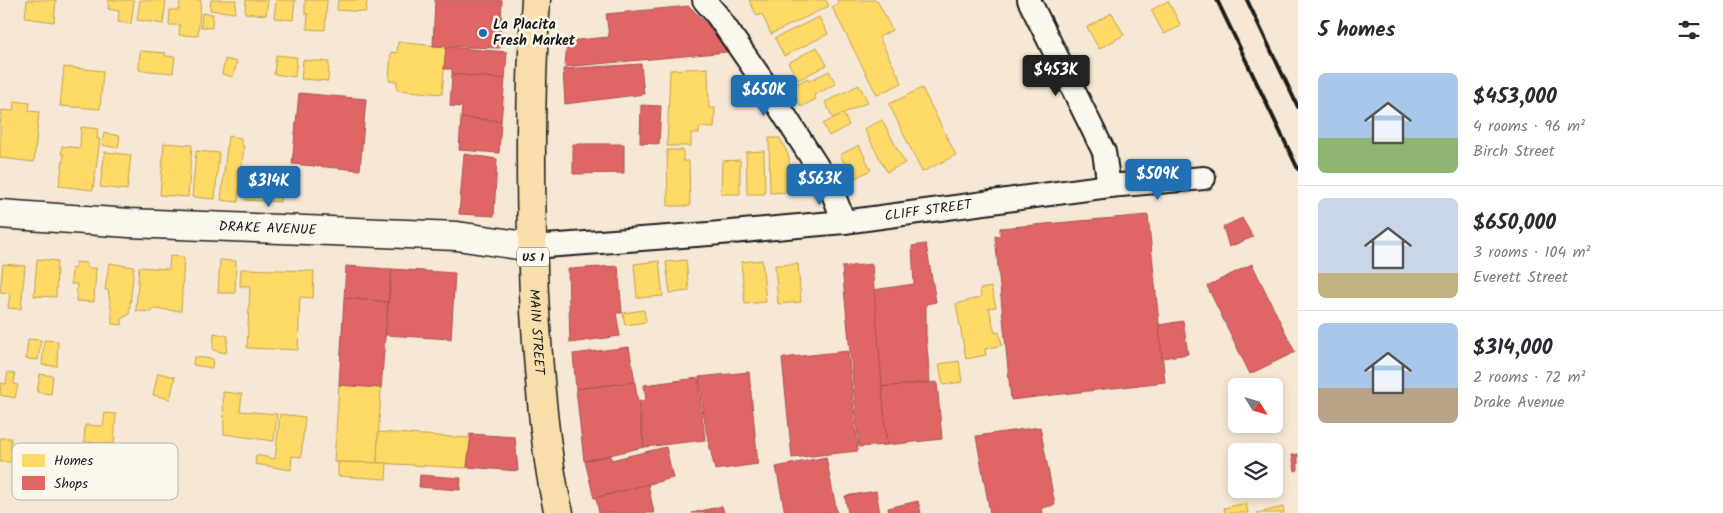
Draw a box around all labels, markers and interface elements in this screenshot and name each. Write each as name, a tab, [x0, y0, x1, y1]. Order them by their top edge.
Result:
place label: La Placita Fresh Market	[493, 14, 576, 52]
text: 5 homes	[1318, 14, 1395, 47]
icon: filters	[1675, 16, 1703, 44]
marker: La Placita Fresh Market	[477, 27, 489, 39]
pin: $453K	[1021, 54, 1091, 97]
text: $453K	[1034, 58, 1078, 83]
pin: $650K	[729, 74, 799, 117]
text: $650K	[742, 78, 786, 103]
text: $453,000	[1473, 81, 1557, 114]
icon: home	[1358, 93, 1418, 153]
text: 4 rooms · 96 m²	[1473, 114, 1585, 139]
text: Birch Street	[1473, 139, 1555, 164]
pin: $509K	[1123, 158, 1193, 201]
text: $509K	[1136, 162, 1180, 187]
pin: $563K	[785, 164, 855, 206]
pin: $314K	[234, 166, 304, 208]
text: $563K	[798, 167, 842, 192]
text: $314K	[248, 169, 290, 194]
street label: CLIFF STREET	[883, 194, 975, 227]
text: $650,000	[1473, 207, 1556, 240]
street label: DRAKE AVENUE	[218, 216, 318, 241]
icon: home	[1358, 218, 1418, 278]
text: 3 rooms · 104 m²	[1473, 240, 1590, 265]
road number: US 1	[517, 248, 549, 266]
text: Everett Street	[1473, 265, 1568, 290]
street label: MAIN STREET	[523, 288, 550, 377]
text: $314,000	[1473, 332, 1553, 365]
icon: home	[1358, 343, 1418, 403]
text: 2 rooms · 72 m²	[1473, 365, 1585, 390]
north arrow	[1228, 378, 1282, 432]
map controls	[1228, 378, 1283, 498]
text: Drake Avenue	[1473, 390, 1564, 415]
legend	[12, 443, 178, 500]
button: layers	[1228, 443, 1283, 498]
text: Homes	[54, 450, 93, 472]
text: Shops	[54, 473, 88, 495]

